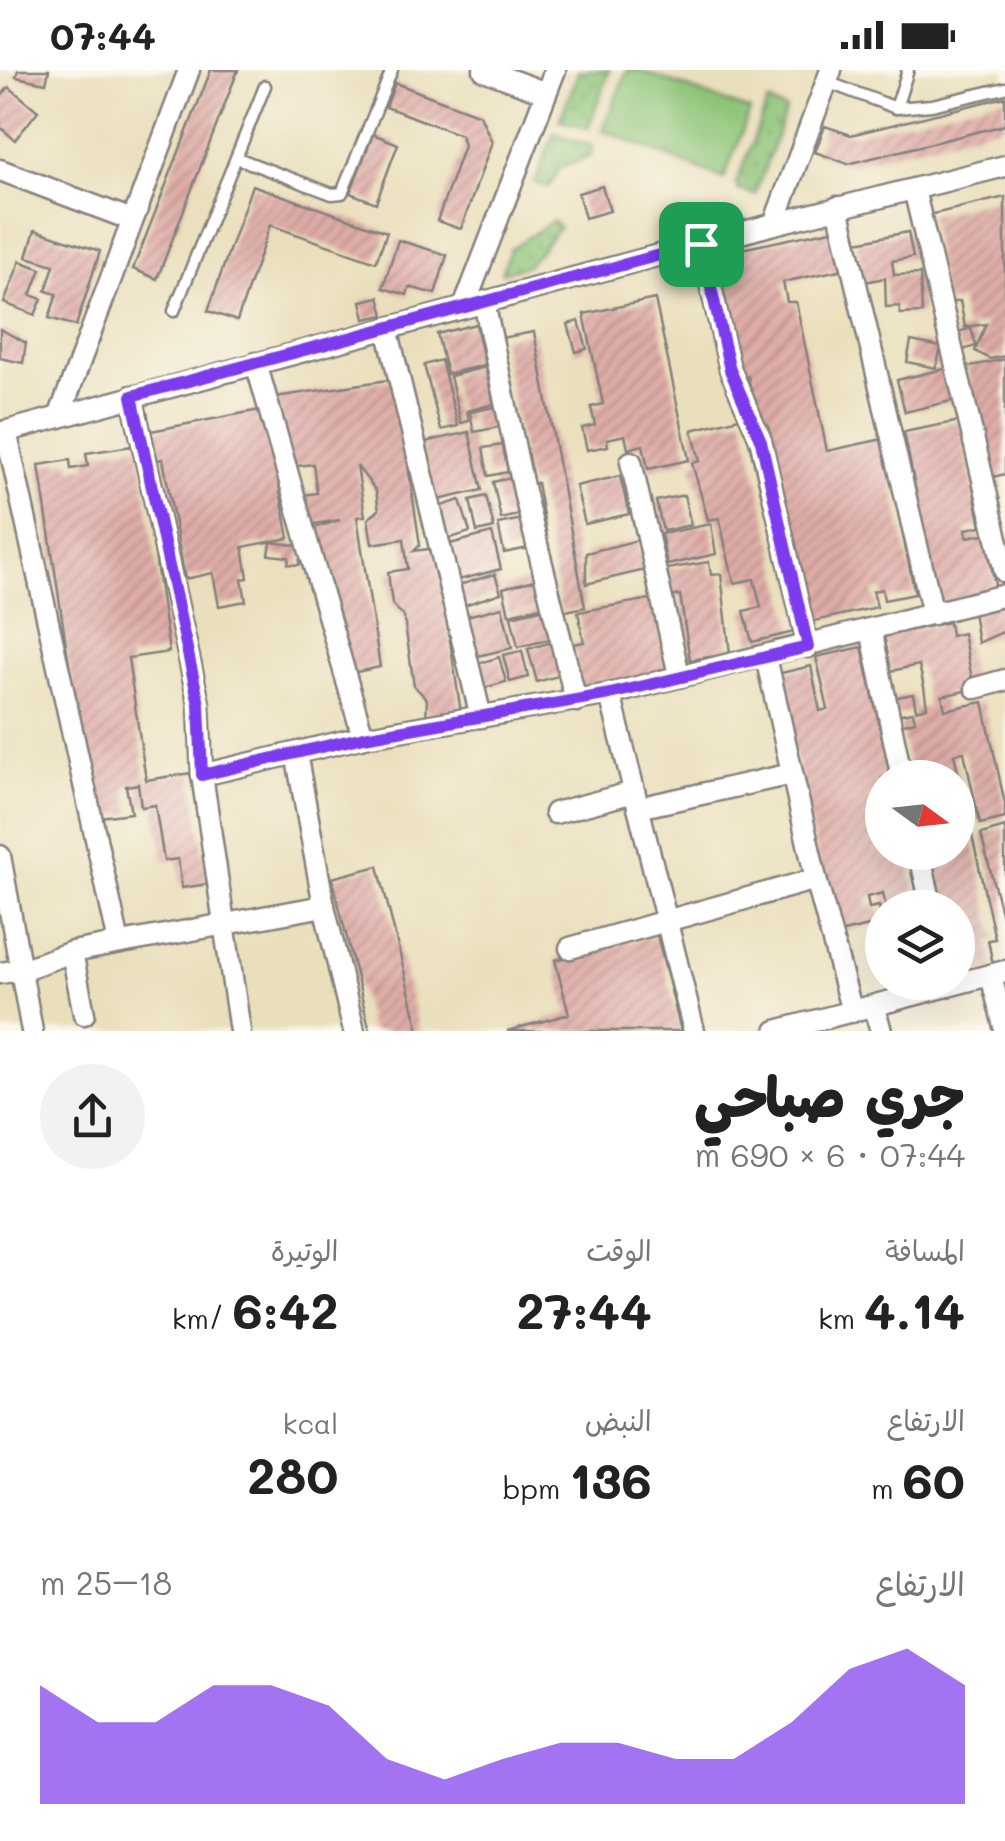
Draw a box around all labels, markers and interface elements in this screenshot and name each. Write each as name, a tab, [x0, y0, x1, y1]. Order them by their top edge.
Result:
text: 07:44	[50, 10, 156, 60]
pin	[659, 202, 744, 287]
icon: arrive	[674, 217, 729, 272]
north arrow	[865, 760, 975, 870]
map controls	[865, 760, 975, 1000]
button: layers	[865, 890, 975, 1000]
text: جري صباحي	[694, 1059, 965, 1131]
button: share	[40, 1064, 145, 1169]
text: 07:44 · 6 × 690 m	[695, 1133, 965, 1175]
text: الوتيرة	[271, 1232, 338, 1268]
text: الوقت	[586, 1232, 652, 1268]
text: المسافة	[885, 1232, 965, 1268]
text: 6:42	[233, 1276, 338, 1342]
text: 27:44	[517, 1276, 652, 1342]
text: 4.14	[864, 1276, 965, 1342]
text: /km	[172, 1300, 233, 1336]
text: km	[818, 1300, 864, 1336]
text: النبض	[585, 1402, 652, 1438]
text: الارتفاع	[886, 1402, 965, 1438]
text: kcal	[283, 1405, 338, 1441]
text: 280	[247, 1441, 338, 1507]
text: 136	[569, 1446, 652, 1512]
text: 60	[903, 1446, 965, 1512]
text: bpm	[503, 1470, 569, 1506]
text: m	[871, 1470, 903, 1506]
text: 18–25 m	[40, 1561, 172, 1603]
text: الارتفاع	[875, 1562, 965, 1604]

